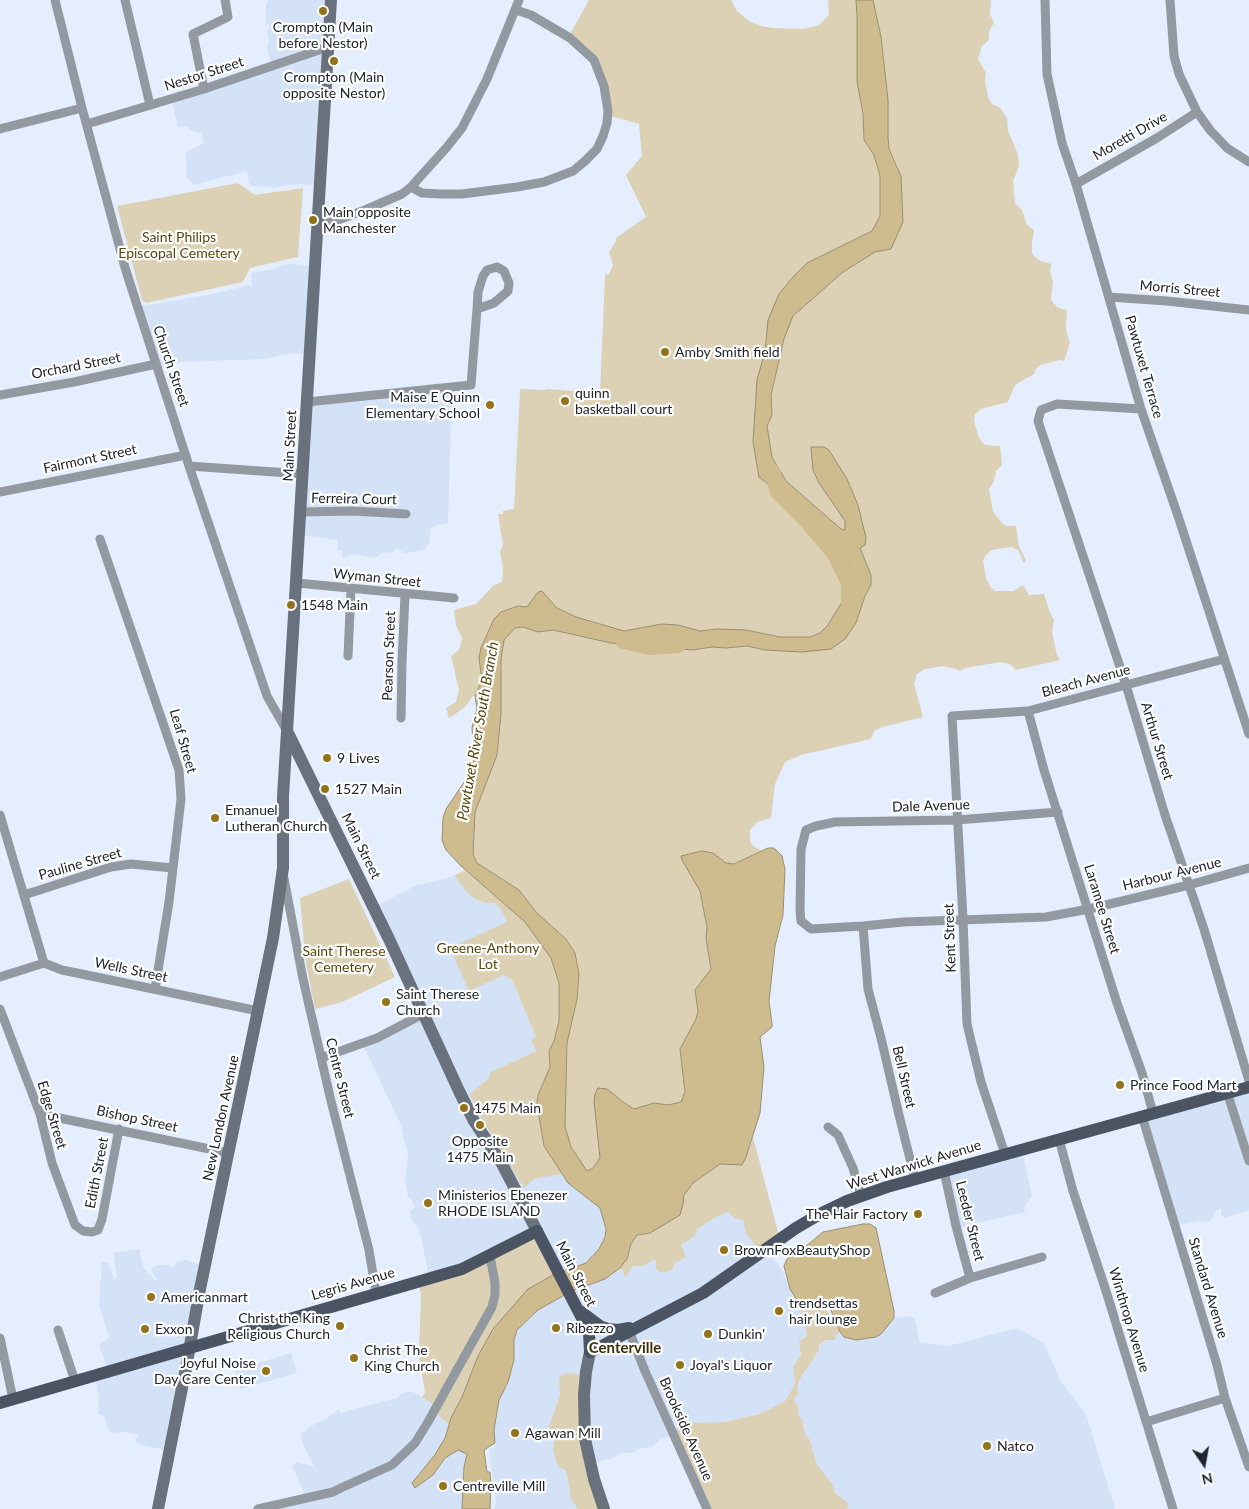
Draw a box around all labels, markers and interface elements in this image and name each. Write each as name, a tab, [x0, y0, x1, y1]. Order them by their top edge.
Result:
marker: Crompton (Main before Nestor)	[317, 5, 329, 17]
place label: Crompton (Main before Nestor)	[273, 19, 373, 52]
street label: Nestor Street	[162, 53, 246, 95]
marker: Crompton (Main opposite Nestor)	[328, 55, 340, 67]
place label: Crompton (Main opposite Nestor)	[283, 69, 385, 102]
street label: Moretti Drive	[1090, 108, 1170, 164]
place label: Main opposite Manchester	[323, 204, 411, 236]
marker: Main opposite Manchester	[307, 214, 319, 226]
park label: Saint Philips Episcopal Cemetery	[118, 229, 240, 262]
street label: Morris Street	[1139, 277, 1221, 301]
street label: Pawtuxet Terrace	[1121, 314, 1167, 420]
street label: Church Street	[149, 323, 193, 409]
place label: Amby Smith field	[675, 344, 780, 360]
marker: Amby Smith field	[659, 346, 671, 358]
street label: Orchard Street	[30, 349, 122, 383]
place label: quinn basketball court	[575, 385, 672, 418]
place label: Maise E Quinn Elementary School	[366, 389, 480, 422]
marker: quinn basketball court	[559, 395, 571, 407]
marker: Maise E Quinn Elementary School	[484, 399, 496, 411]
street label: Main Street	[280, 410, 300, 482]
street label: Fairmont Street	[42, 441, 138, 477]
street label: Ferreira Court	[311, 490, 397, 508]
street label: Wyman Street	[332, 565, 422, 591]
place label: 1548 Main	[301, 597, 368, 613]
marker: 1548 Main	[285, 599, 297, 611]
street label: Pearson Street	[379, 611, 399, 701]
water label: Pawtuxet River South Branch	[453, 640, 503, 822]
street label: Bleach Avenue	[1040, 661, 1132, 701]
street label: Arthur Street	[1137, 700, 1177, 782]
street label: Leaf Street	[166, 707, 200, 775]
place label: 9 Lives	[337, 750, 380, 766]
marker: 9 Lives	[321, 752, 333, 764]
place label: 1527 Main	[335, 781, 402, 797]
marker: 1527 Main	[319, 783, 331, 795]
street label: Dale Avenue	[892, 796, 970, 816]
place label: Emanuel Lutheran Church	[225, 802, 327, 834]
street label: Main Street	[338, 810, 384, 882]
marker: Emanuel Lutheran Church	[209, 812, 221, 824]
street label: Pauline Street	[37, 844, 123, 884]
street label: Harbour Avenue	[1121, 854, 1223, 894]
street label: Laramee Street	[1080, 862, 1124, 956]
street label: Kent Street	[940, 903, 960, 973]
park label: Greene-Anthony Lot	[437, 940, 539, 972]
park label: Saint Therese Cemetery	[302, 943, 386, 976]
street label: Wells Street	[93, 954, 169, 986]
place label: Saint Therese Church	[396, 986, 479, 1019]
marker: Saint Therese Church	[380, 996, 392, 1008]
street label: Centre Street	[322, 1036, 358, 1120]
street label: Bell Street	[889, 1044, 919, 1110]
street label: New London Avenue	[199, 1053, 243, 1183]
place label: Prince Food Mart	[1130, 1077, 1237, 1093]
street label: Edge Street	[34, 1079, 70, 1151]
marker: Prince Food Mart	[1114, 1079, 1126, 1091]
place label: 1475 Main	[474, 1100, 541, 1116]
street label: Bishop Street	[95, 1102, 179, 1136]
marker: 1475 Main	[458, 1102, 470, 1114]
marker: Opposite 1475 Main	[474, 1119, 486, 1131]
place label: Opposite 1475 Main	[447, 1133, 513, 1166]
street label: Edith Street	[82, 1136, 112, 1210]
street label: West Warwick Avenue	[845, 1137, 983, 1193]
street label: Leeder Street	[952, 1179, 988, 1263]
place label: Ministerios Ebenezer RHODE ISLAND	[438, 1187, 567, 1220]
marker: Ministerios Ebenezer RHODE ISLAND	[422, 1197, 434, 1209]
place label: The Hair Factory	[806, 1206, 908, 1222]
marker: The Hair Factory	[912, 1208, 924, 1220]
street label: Standard Avenue	[1185, 1236, 1231, 1340]
street label: Main Street	[552, 1238, 600, 1310]
place label: BrownFoxBeautyShop	[734, 1242, 870, 1258]
marker: BrownFoxBeautyShop	[718, 1244, 730, 1256]
street label: Legris Avenue	[309, 1264, 397, 1304]
street label: Winthrop Avenue	[1105, 1265, 1153, 1375]
place label: Americanmart	[161, 1289, 248, 1305]
marker: Americanmart	[145, 1291, 157, 1303]
place label: trendsettas hair lounge	[789, 1295, 858, 1328]
marker: trendsettas hair lounge	[773, 1305, 785, 1317]
place label: Christ the King Religious Church	[227, 1310, 330, 1342]
marker: Christ the King Religious Church	[334, 1320, 346, 1332]
place label: Ribezzo	[566, 1320, 614, 1336]
place label: Exxon	[155, 1321, 192, 1337]
marker: Ribezzo	[550, 1322, 562, 1334]
marker: Exxon	[139, 1323, 151, 1335]
place label: Dunkin'	[718, 1326, 765, 1342]
marker: Dunkin'	[702, 1328, 714, 1340]
district label: Centerville	[589, 1339, 661, 1357]
place label: Christ The King Church	[364, 1342, 440, 1374]
marker: Christ The King Church	[348, 1352, 360, 1364]
place label: Joyful Noise Day Care Center	[154, 1355, 256, 1388]
place label: Joyal's Liquor	[690, 1357, 772, 1373]
marker: Joyal's Liquor	[674, 1359, 686, 1371]
marker: Joyful Noise Day Care Center	[260, 1365, 272, 1377]
street label: Brookside Avenue	[656, 1375, 716, 1483]
place label: Agawan Mill	[525, 1425, 601, 1441]
marker: Agawan Mill	[509, 1427, 521, 1439]
place label: Natco	[997, 1438, 1034, 1454]
north arrow	[1179, 1439, 1229, 1489]
marker: Natco	[981, 1440, 993, 1452]
text: N	[1200, 1470, 1214, 1489]
place label: Centreville Mill	[453, 1478, 545, 1494]
marker: Centreville Mill	[437, 1480, 449, 1492]

